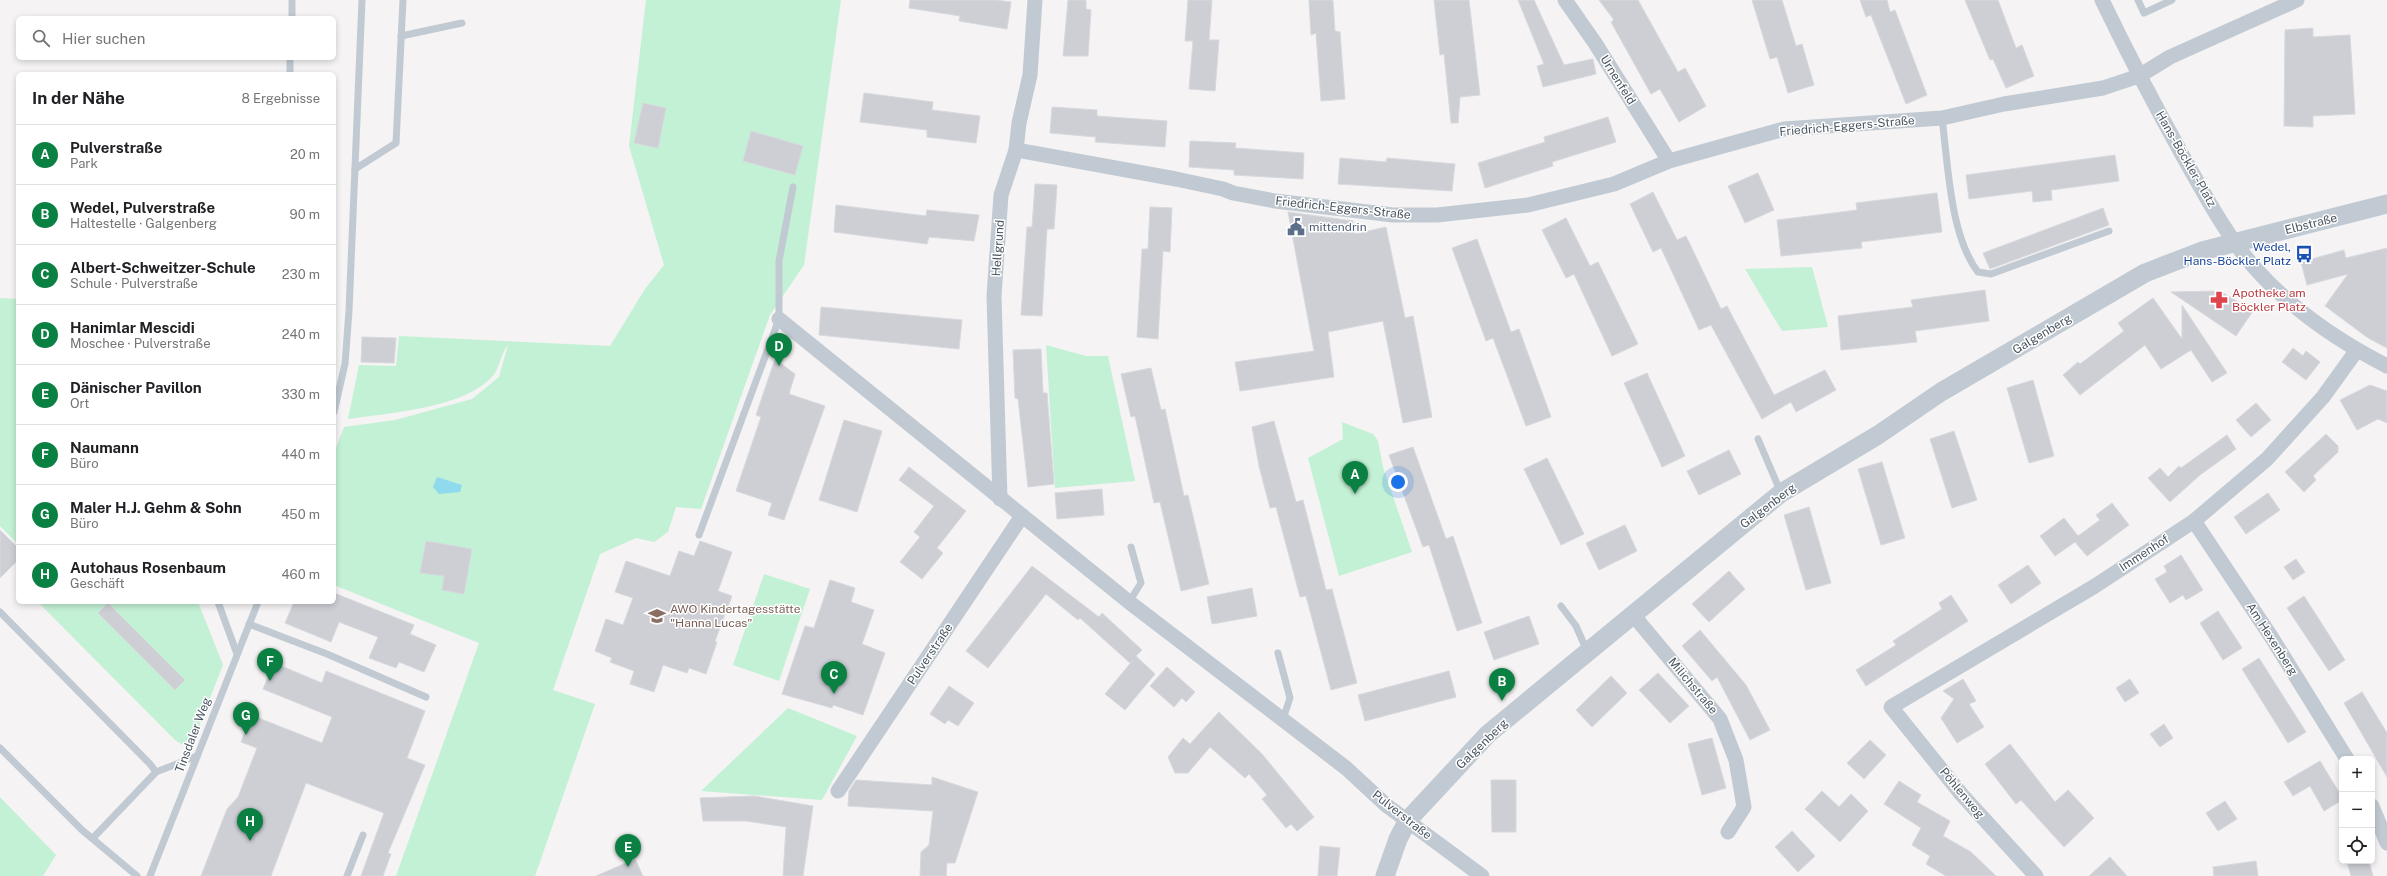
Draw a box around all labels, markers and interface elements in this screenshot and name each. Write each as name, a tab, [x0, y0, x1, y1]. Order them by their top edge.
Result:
search box	[16, 16, 336, 60]
icon: search	[30, 27, 52, 49]
text: Hier suchen	[62, 30, 145, 47]
street label: Urnenfeld	[1597, 53, 1639, 107]
text: In der Nähe	[32, 88, 125, 108]
text: 8 Ergebnisse	[241, 91, 320, 106]
street label: Hans-Böckler-Platz	[2153, 109, 2219, 210]
street label: Friedrich-Eggers-Straße	[1779, 113, 1916, 139]
text: Pulverstraße	[70, 139, 162, 156]
text: A	[40, 147, 50, 162]
text: 20 m	[290, 147, 320, 162]
text: Park	[70, 156, 98, 171]
street label: Friedrich-Eggers-Straße	[1275, 194, 1412, 222]
text: Wedel, Pulverstraße	[70, 199, 215, 216]
text: B	[41, 207, 49, 222]
text: 90 m	[290, 207, 320, 222]
street label: Elbstraße	[2283, 211, 2339, 237]
text: Haltestelle · Galgenberg	[70, 216, 217, 231]
public building icon: mittendrin	[1286, 217, 1306, 237]
street label: Hellgrund	[989, 219, 1007, 277]
place label: mittendrin	[1309, 220, 1367, 234]
place label: Wedel, Hans-Böckler Platz	[2184, 240, 2291, 268]
bus stop icon: Wedel, Hans-Böckler Platz	[2294, 244, 2314, 264]
text: Albert-Schweitzer-Schule	[70, 259, 256, 276]
text: C	[40, 267, 50, 282]
text: 230 m	[282, 267, 320, 282]
text: Schule · Pulverstraße	[70, 276, 198, 291]
place label: Apotheke am Böckler Platz	[2232, 286, 2306, 314]
pharmacy icon: Apotheke am Böckler Platz	[2209, 290, 2229, 310]
street label: Galgenberg	[2010, 311, 2074, 357]
text: Hanimlar Mescidi	[70, 319, 195, 336]
text: D	[40, 327, 50, 342]
text: 240 m	[282, 327, 320, 342]
pin: D	[766, 333, 792, 366]
text: Moschee · Pulverstraße	[70, 336, 211, 351]
text: Dänischer Pavillon	[70, 379, 202, 396]
text: E	[41, 387, 49, 402]
text: 330 m	[281, 387, 320, 402]
text: Ort	[70, 396, 89, 411]
text: Naumann	[70, 439, 139, 456]
text: F	[41, 447, 49, 462]
text: 440 m	[281, 447, 320, 462]
text: Büro	[70, 456, 99, 471]
pin: A	[1342, 461, 1368, 494]
your location	[1388, 472, 1408, 492]
street label: Galgenberg	[1737, 481, 1799, 531]
text: Maler H.J. Gehm & Sohn	[70, 499, 242, 516]
text: G	[40, 507, 50, 522]
text: 450 m	[281, 507, 320, 522]
text: Büro	[70, 516, 99, 531]
street label: Immenhof	[2117, 532, 2172, 574]
text: Autohaus Rosenbaum	[70, 559, 226, 576]
text: H	[40, 567, 50, 582]
text: 460 m	[281, 567, 320, 582]
text: Geschäft	[70, 576, 125, 591]
street label: Am Hexenberg	[2243, 600, 2301, 678]
place label: AWO Kindertagesstätte "Hanna Lucas"	[670, 602, 801, 630]
school or university icon: AWO Kindertagesstätte "Hanna Lucas"	[647, 606, 667, 626]
street label: Pulverstraße	[904, 620, 956, 687]
pin: F	[257, 648, 283, 681]
street label: Milichstraße	[1665, 655, 1721, 717]
pin: C	[821, 661, 847, 694]
pin: B	[1489, 668, 1515, 701]
street label: Tinsdaler Weg	[172, 695, 214, 775]
pin: G	[233, 702, 259, 735]
street label: Galgenberg	[1453, 716, 1511, 772]
map controls	[2339, 756, 2375, 864]
button: +	[2339, 756, 2375, 792]
street label: Pöhlenweg	[1937, 765, 1987, 821]
street label: Pulverstraße	[1370, 788, 1434, 842]
button: −	[2339, 792, 2375, 828]
pin: H	[237, 808, 263, 841]
button: locate	[2339, 828, 2375, 864]
pin: E	[615, 834, 641, 867]

